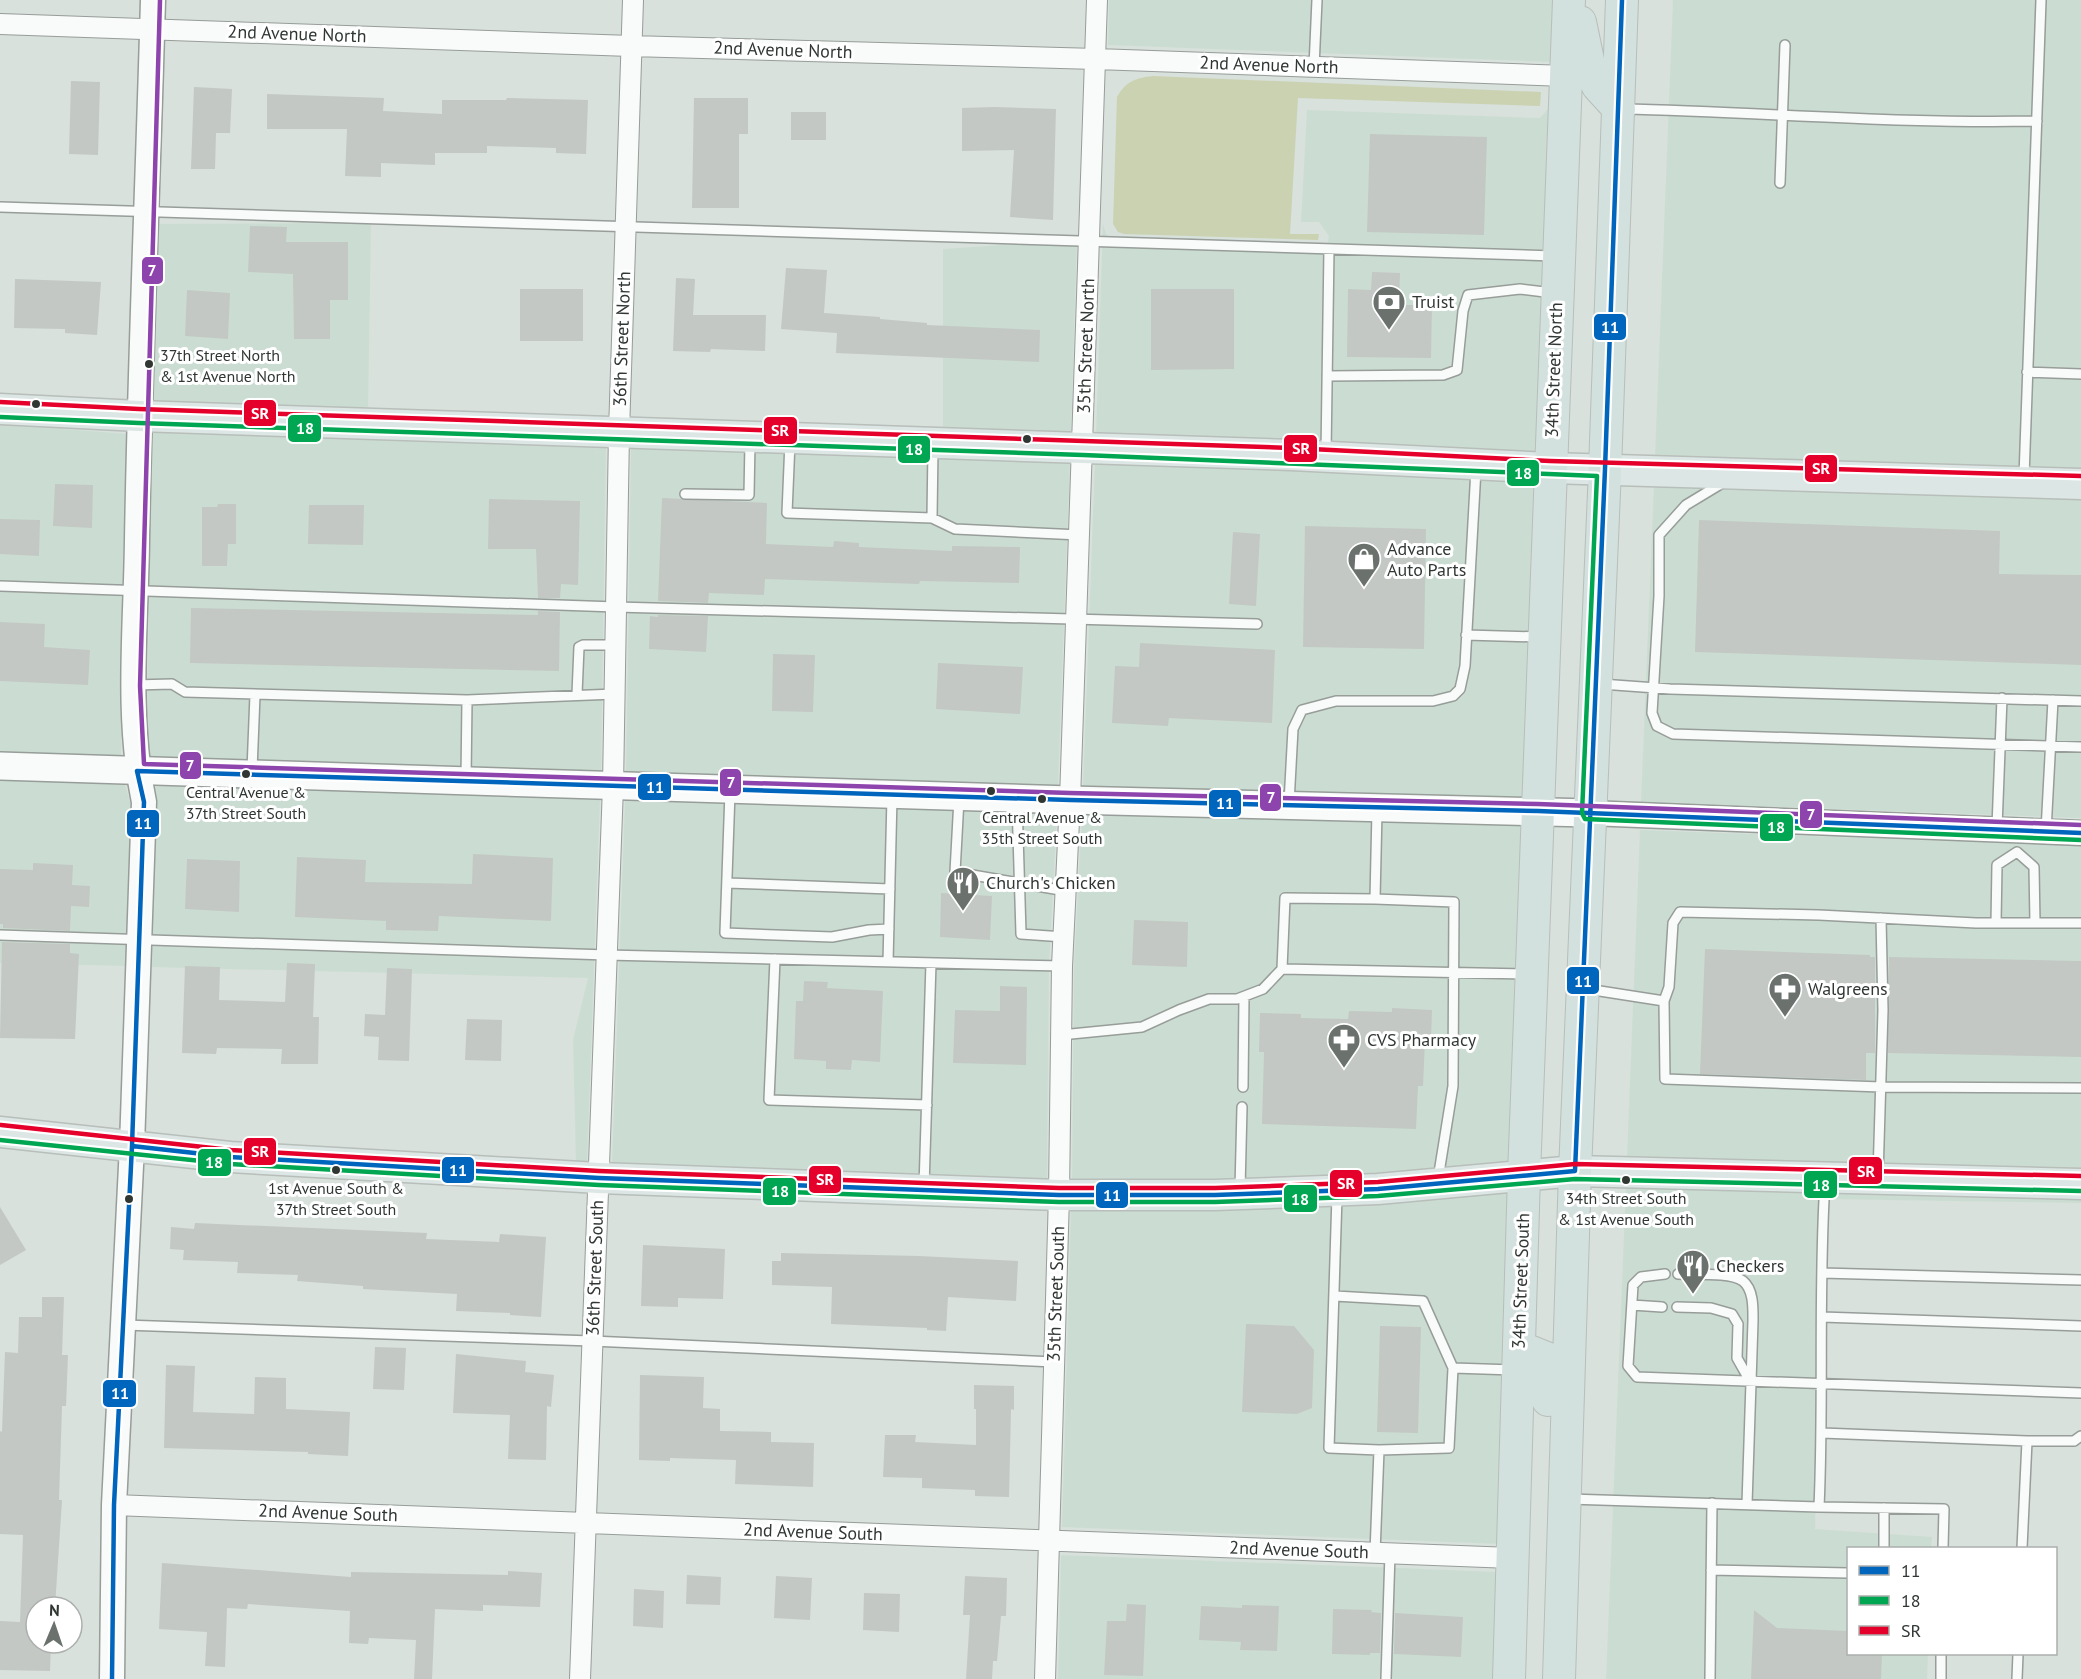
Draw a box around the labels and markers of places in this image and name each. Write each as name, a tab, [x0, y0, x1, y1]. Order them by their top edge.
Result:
bank icon: Truist	[1371, 284, 1407, 331]
place label: Truist	[1412, 290, 1454, 313]
place label: 37th Street North & 1st Avenue North	[160, 345, 296, 386]
marker: 37th Street North & 1st Avenue North	[143, 358, 155, 370]
unlabelled marker	[30, 398, 42, 410]
unlabelled marker	[1021, 433, 1033, 445]
place label: Advance Auto Parts	[1387, 537, 1466, 581]
shop icon: Advance Auto Parts	[1346, 541, 1382, 588]
marker: Central Avenue & 37th Street South	[240, 768, 252, 780]
place label: Central Avenue & 37th Street South	[186, 782, 306, 823]
unlabelled marker	[985, 785, 997, 797]
marker: Central Avenue & 35th Street South	[1036, 793, 1048, 805]
place label: Central Avenue & 35th Street South	[982, 807, 1102, 848]
restaurant icon: Church's Chicken	[945, 865, 981, 912]
place label: Church's Chicken	[986, 871, 1116, 894]
pharmacy icon: Walgreens	[1767, 971, 1803, 1018]
place label: Walgreens	[1808, 977, 1888, 1000]
pharmacy icon: CVS Pharmacy	[1326, 1022, 1362, 1069]
place label: CVS Pharmacy	[1367, 1028, 1477, 1051]
marker: 1st Avenue South & 37th Street South	[330, 1164, 342, 1176]
marker: 34th Street South & 1st Avenue South	[1620, 1174, 1632, 1186]
place label: 1st Avenue South & 37th Street South	[268, 1178, 404, 1219]
place label: 34th Street South & 1st Avenue South	[1558, 1188, 1694, 1229]
unlabelled marker	[123, 1193, 135, 1205]
restaurant icon: Checkers	[1675, 1248, 1711, 1295]
place label: Checkers	[1716, 1254, 1784, 1277]

